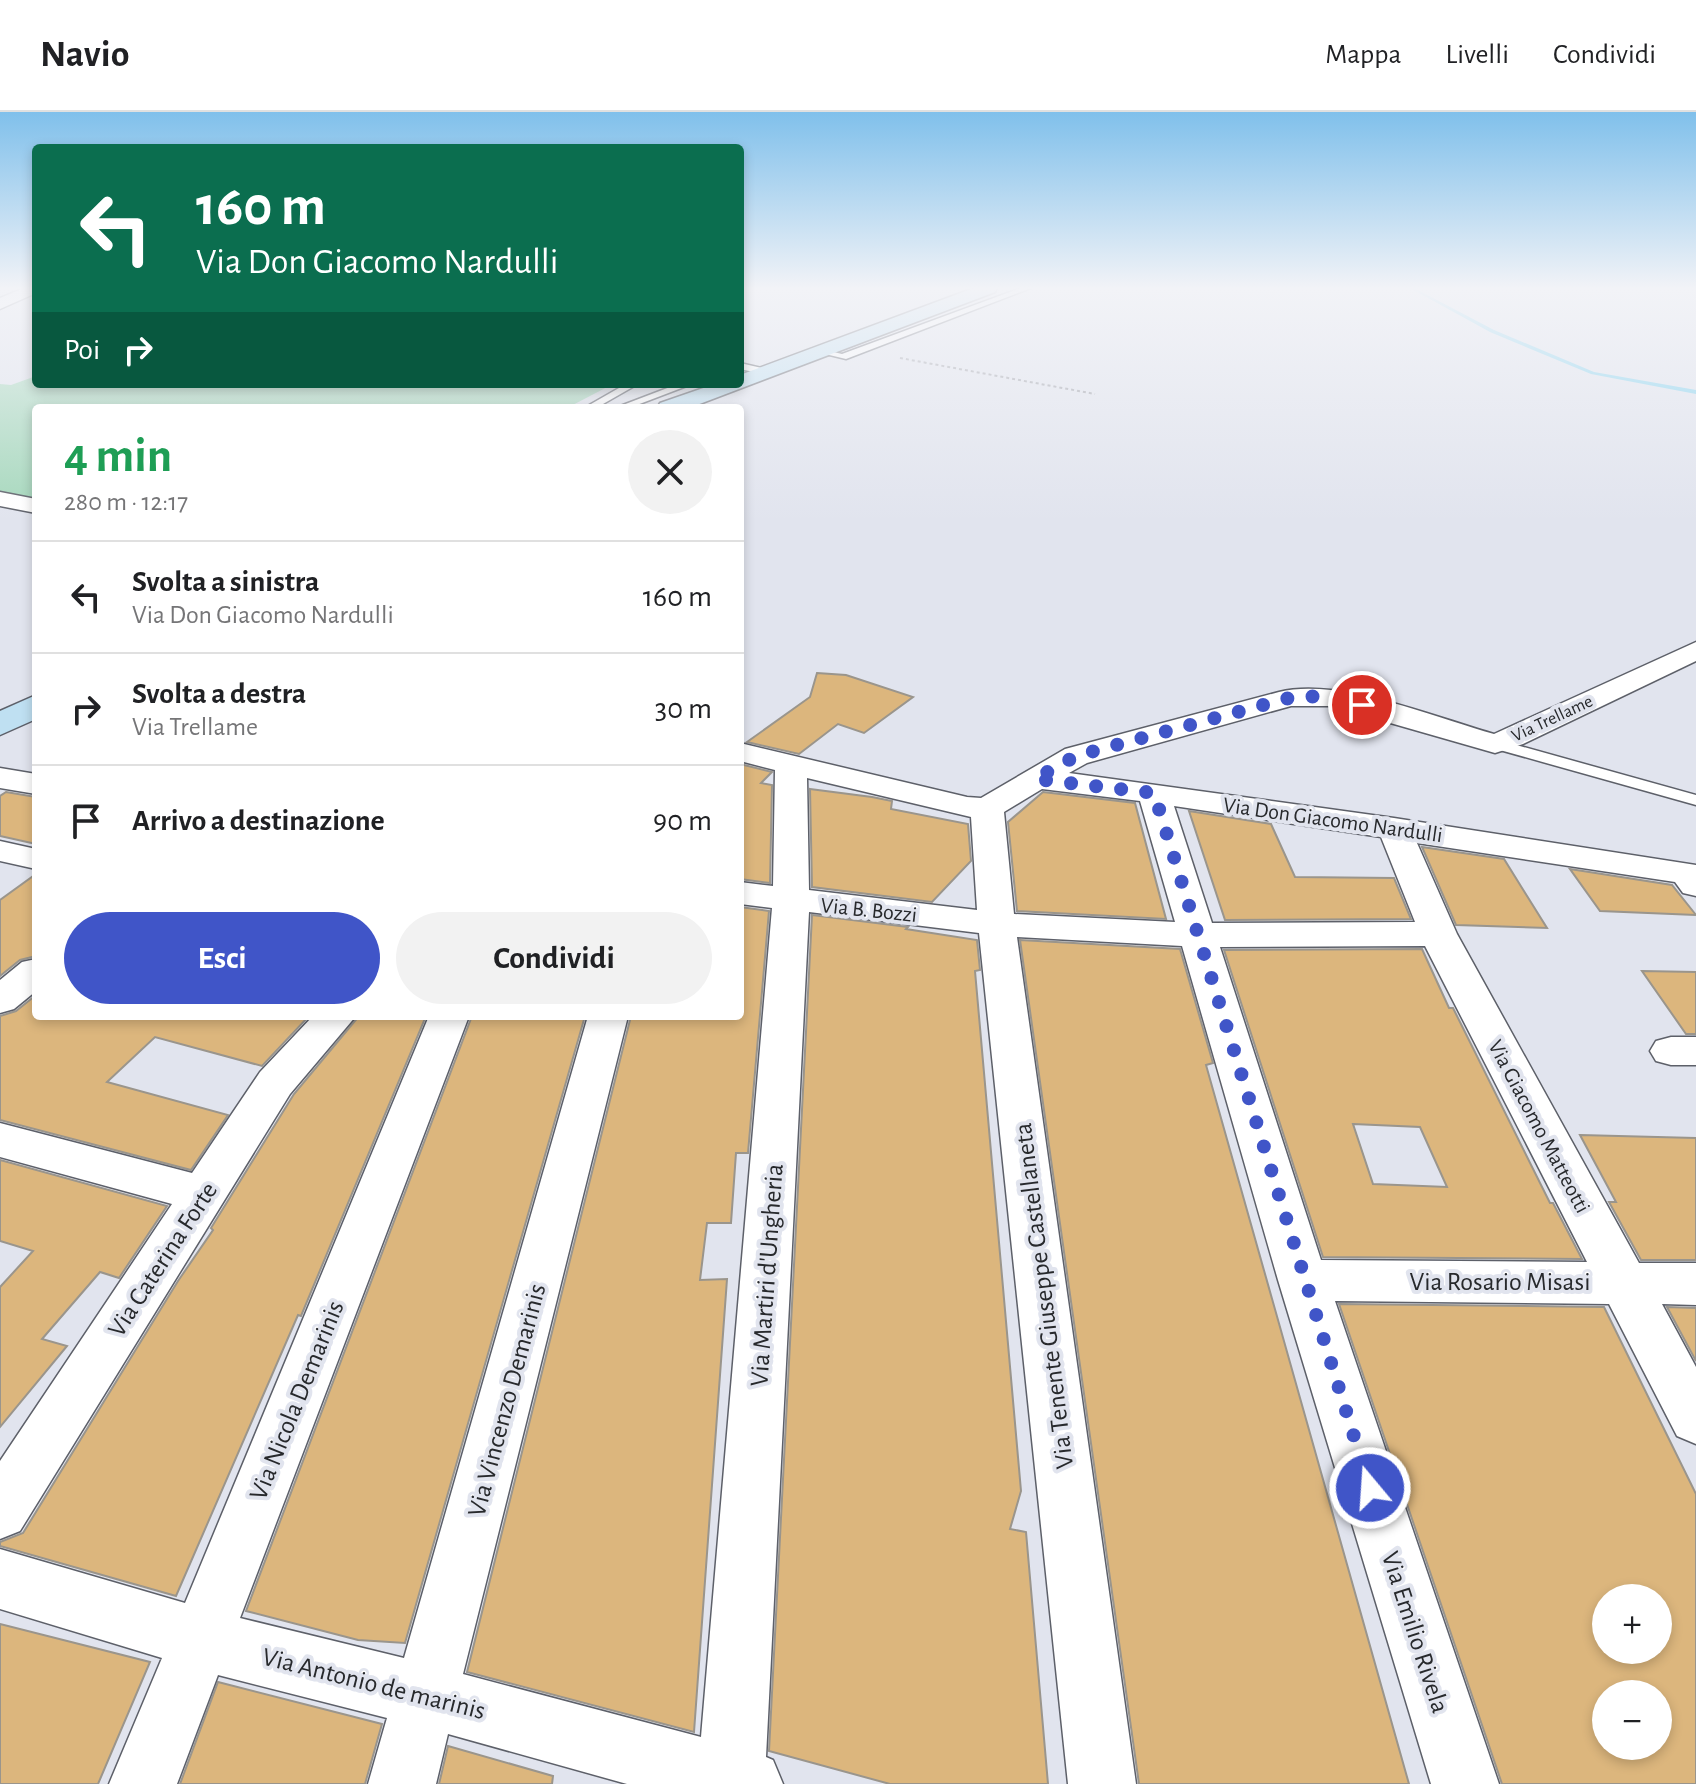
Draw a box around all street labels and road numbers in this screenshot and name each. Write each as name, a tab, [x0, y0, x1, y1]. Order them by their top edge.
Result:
street label: Via Trellame	[1509, 692, 1596, 746]
street label: Via Don Giacomo Nardulli	[1222, 794, 1444, 846]
street label: Via B. Bozzi	[820, 894, 918, 926]
street label: Via Giacomo Matteotti	[1484, 1036, 1594, 1217]
street label: Via Tenente Giuseppe Castellaneta	[1010, 1122, 1078, 1470]
street label: Via Martiri d'Ungheria	[746, 1163, 788, 1387]
street label: Via Caterina Forte	[103, 1178, 222, 1341]
street label: Via Rosario Misasi	[1410, 1269, 1591, 1295]
street label: Via Vincenzo Demarinis	[463, 1281, 551, 1519]
street label: Via Nicola Demarinis	[245, 1297, 349, 1504]
street label: Via Emilio Rivela	[1377, 1548, 1453, 1716]
street label: Via Antonio de marinis	[260, 1644, 488, 1724]

